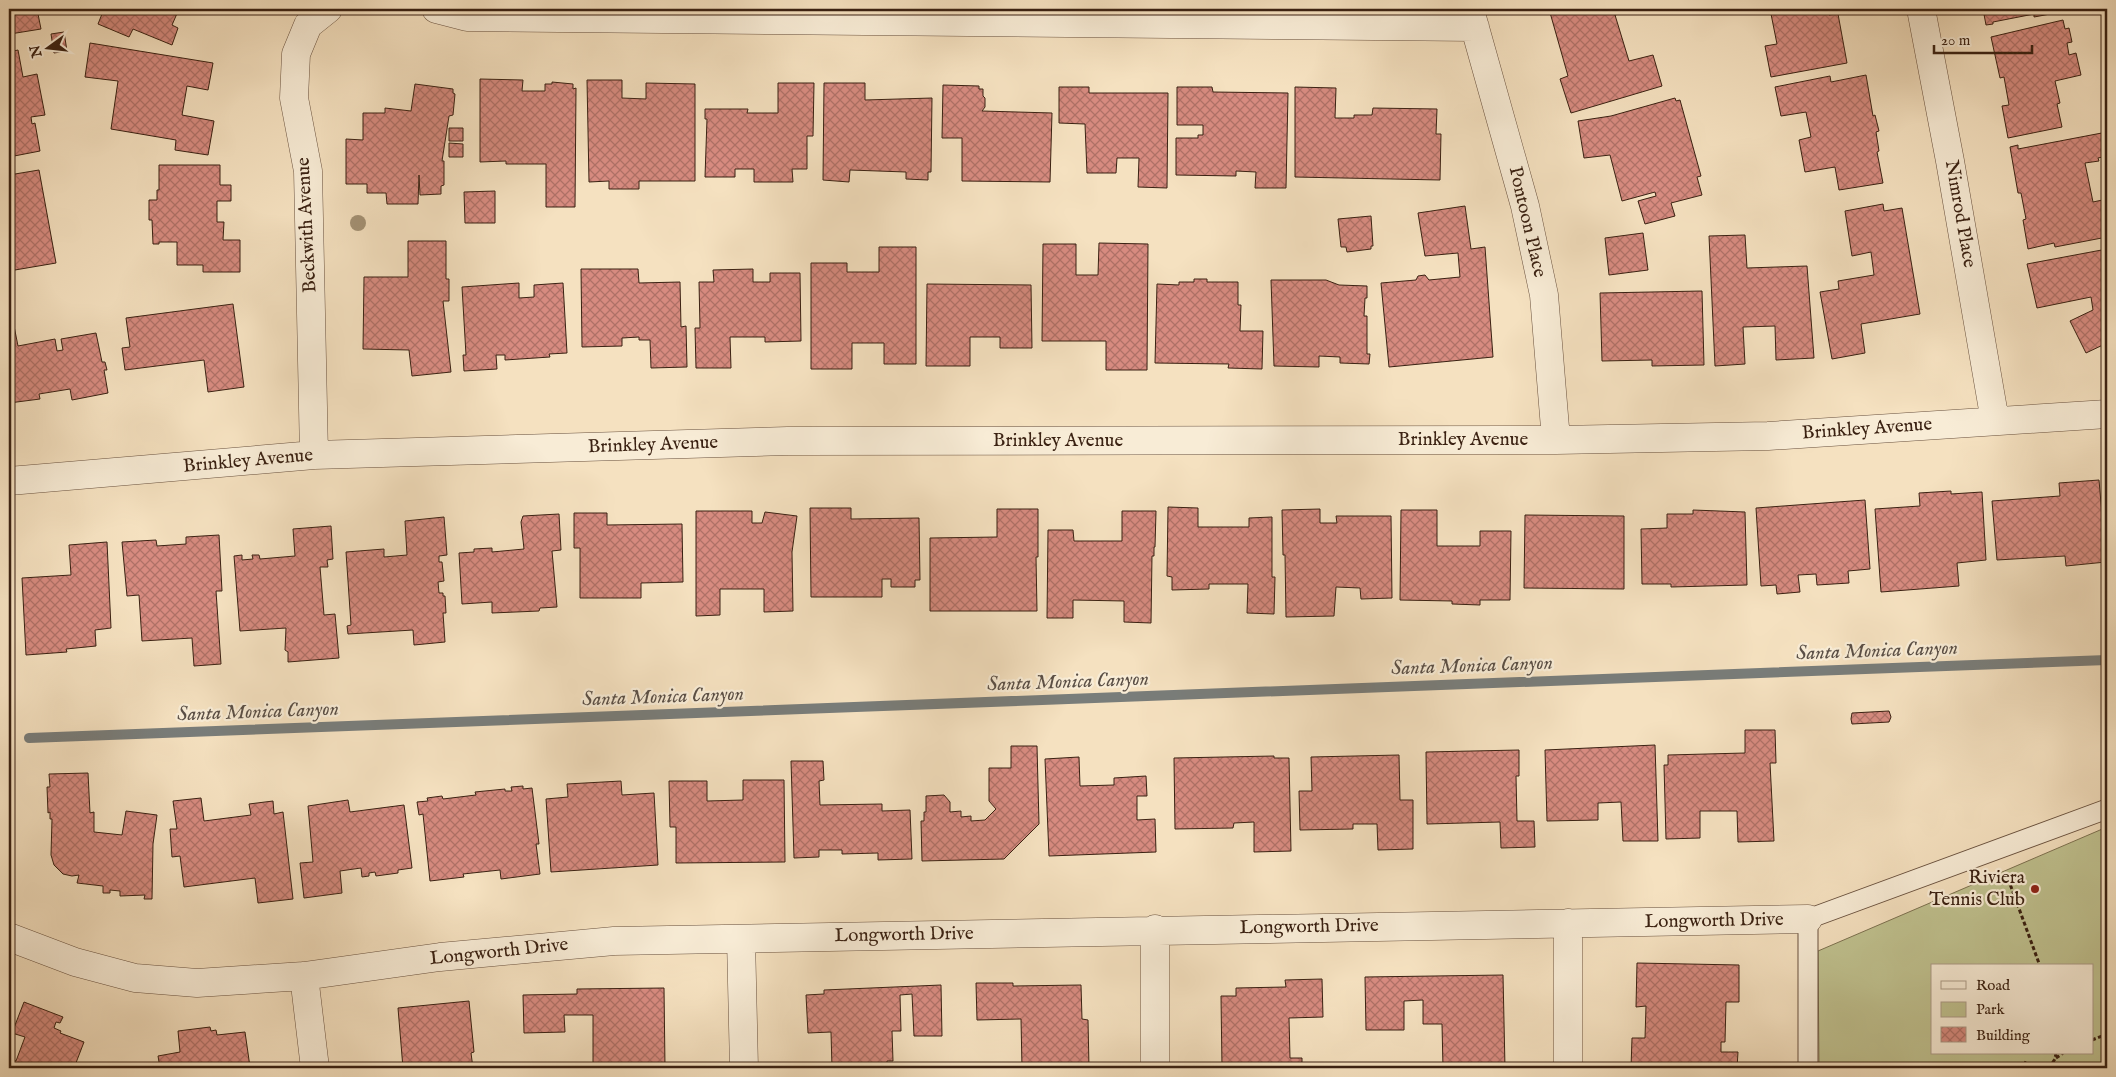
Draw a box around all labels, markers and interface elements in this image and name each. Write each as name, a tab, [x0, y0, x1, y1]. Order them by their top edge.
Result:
north arrow	[22, 22, 72, 72]
scale bar	[1934, 22, 2031, 54]
text: 20 m	[1941, 31, 1971, 50]
text: N	[26, 43, 47, 60]
street label: Beckwith Avenue	[291, 156, 323, 293]
street label: Nimrod Place	[1939, 158, 1981, 270]
street label: Pontoon Place	[1503, 164, 1551, 280]
street label: Brinkley Avenue	[1801, 412, 1933, 446]
street label: Brinkley Avenue	[1398, 428, 1528, 452]
street label: Brinkley Avenue	[993, 429, 1123, 453]
street label: Brinkley Avenue	[587, 431, 719, 459]
street label: Brinkley Avenue	[182, 443, 314, 479]
water label: Santa Monica Canyon	[1796, 636, 1958, 666]
water label: Santa Monica Canyon	[1391, 651, 1553, 681]
water label: Santa Monica Canyon	[987, 667, 1149, 697]
water label: Santa Monica Canyon	[582, 682, 744, 712]
water label: Santa Monica Canyon	[177, 697, 339, 727]
place label: Riviera Tennis Club	[1929, 866, 2026, 912]
marker: Riviera Tennis Club	[2029, 883, 2041, 895]
street label: Longworth Drive	[1644, 908, 1784, 934]
street label: Longworth Drive	[1239, 914, 1379, 940]
street label: Longworth Drive	[834, 922, 974, 948]
street label: Longworth Drive	[429, 933, 570, 971]
legend	[1931, 964, 2094, 1054]
text: Road	[1976, 976, 2011, 995]
text: Park	[1976, 1000, 2006, 1019]
text: Building	[1976, 1026, 2031, 1045]

